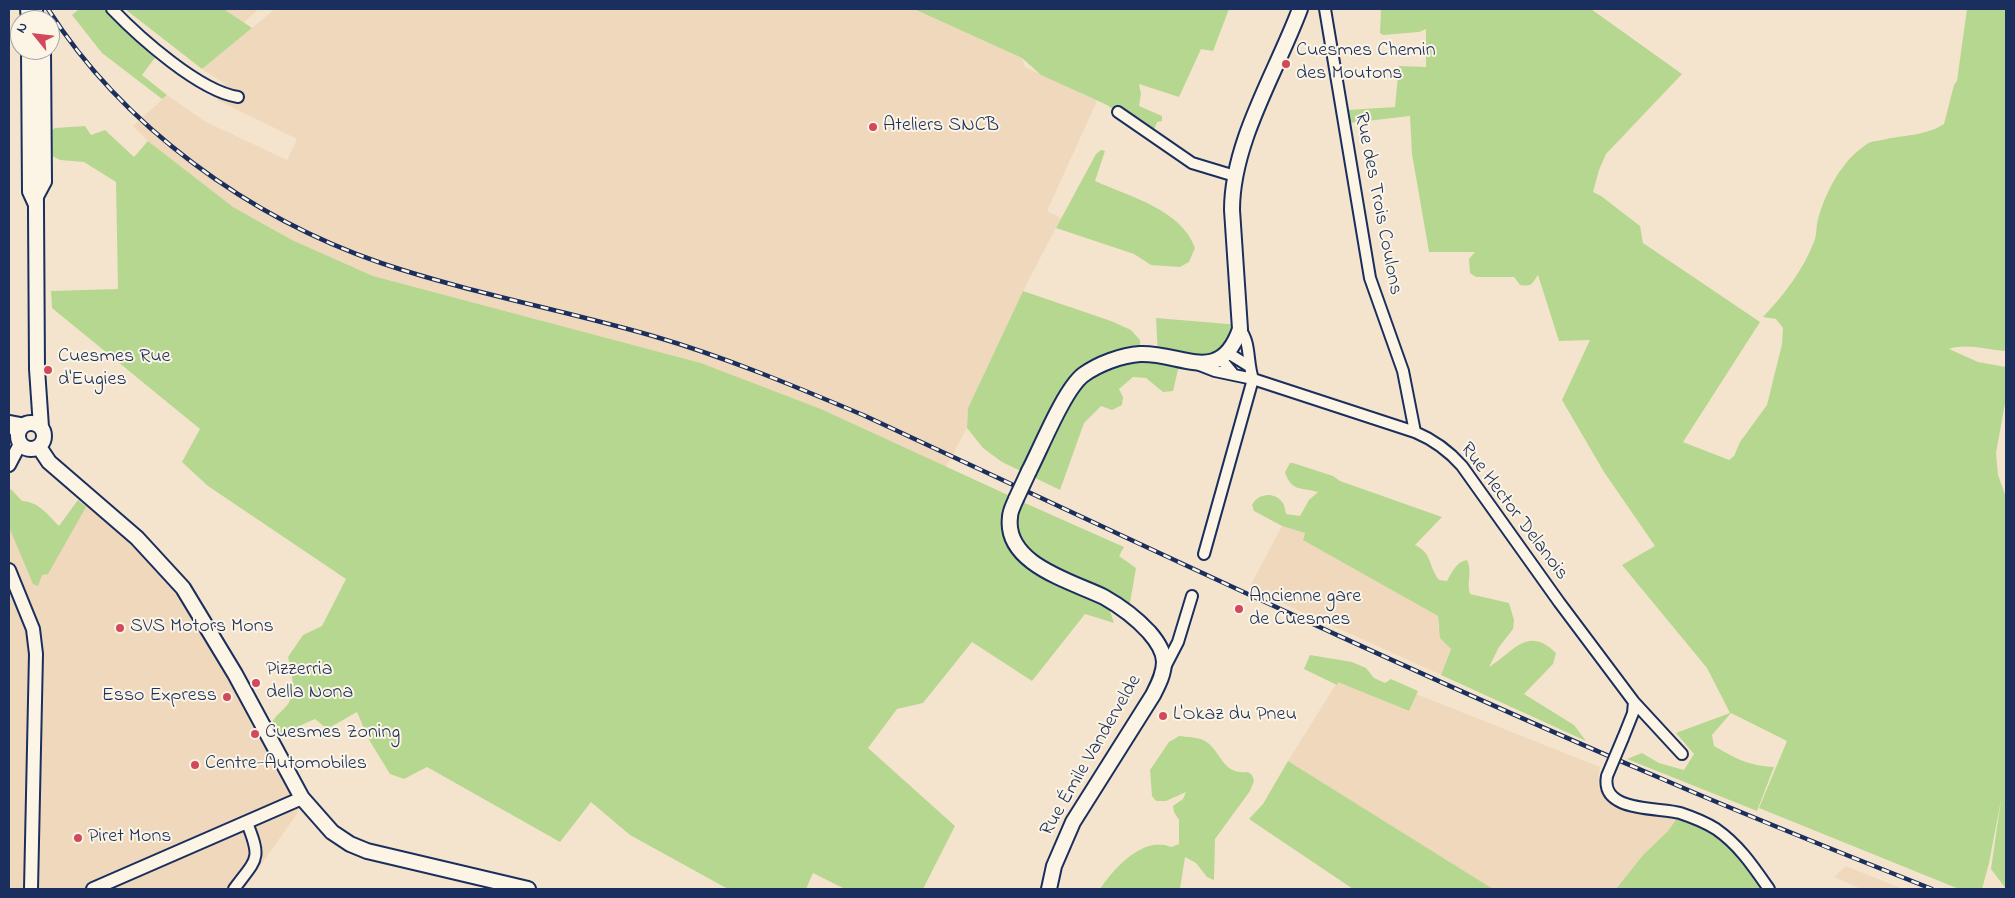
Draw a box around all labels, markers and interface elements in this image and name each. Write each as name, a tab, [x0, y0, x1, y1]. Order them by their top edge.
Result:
north arrow	[10, 10, 60, 60]
text: N	[11, 19, 34, 37]
place label: Cuesmes Chemin des Moutons	[1296, 40, 1436, 87]
marker: Cuesmes Chemin des Moutons	[1280, 58, 1292, 70]
street label: Rue des Trois Coulons	[1348, 111, 1406, 297]
place label: Ateliers SNCB	[883, 115, 999, 139]
marker: Ateliers SNCB	[867, 121, 879, 133]
place label: Cuesmes Rue d'Eugies	[58, 346, 171, 393]
marker: Cuesmes Rue d'Eugies	[42, 364, 54, 376]
street label: Rue Hector Delanois	[1453, 438, 1573, 586]
place label: Ancienne gare de Cuesmes	[1249, 586, 1361, 633]
marker: Ancienne gare de Cuesmes	[1233, 603, 1245, 615]
place label: SVS Motors Mons	[130, 616, 274, 640]
marker: SVS Motors Mons	[114, 622, 126, 634]
place label: Pizzerria della Nona	[266, 659, 353, 706]
street label: Rue Émile Vandervelde	[1036, 671, 1148, 841]
marker: Pizzerria della Nona	[250, 677, 262, 689]
place label: Esso Express	[102, 685, 217, 709]
marker: Esso Express	[221, 691, 233, 703]
place label: L'Okaz du Pneu	[1173, 704, 1297, 728]
marker: L'Okaz du Pneu	[1157, 710, 1169, 722]
place label: Cuesmes Zoning	[265, 722, 400, 746]
marker: Cuesmes Zoning	[249, 728, 261, 740]
place label: Centre-Automobiles	[205, 753, 367, 777]
marker: Centre-Automobiles	[189, 759, 201, 771]
place label: Piret Mons	[88, 826, 171, 850]
marker: Piret Mons	[72, 832, 84, 844]

